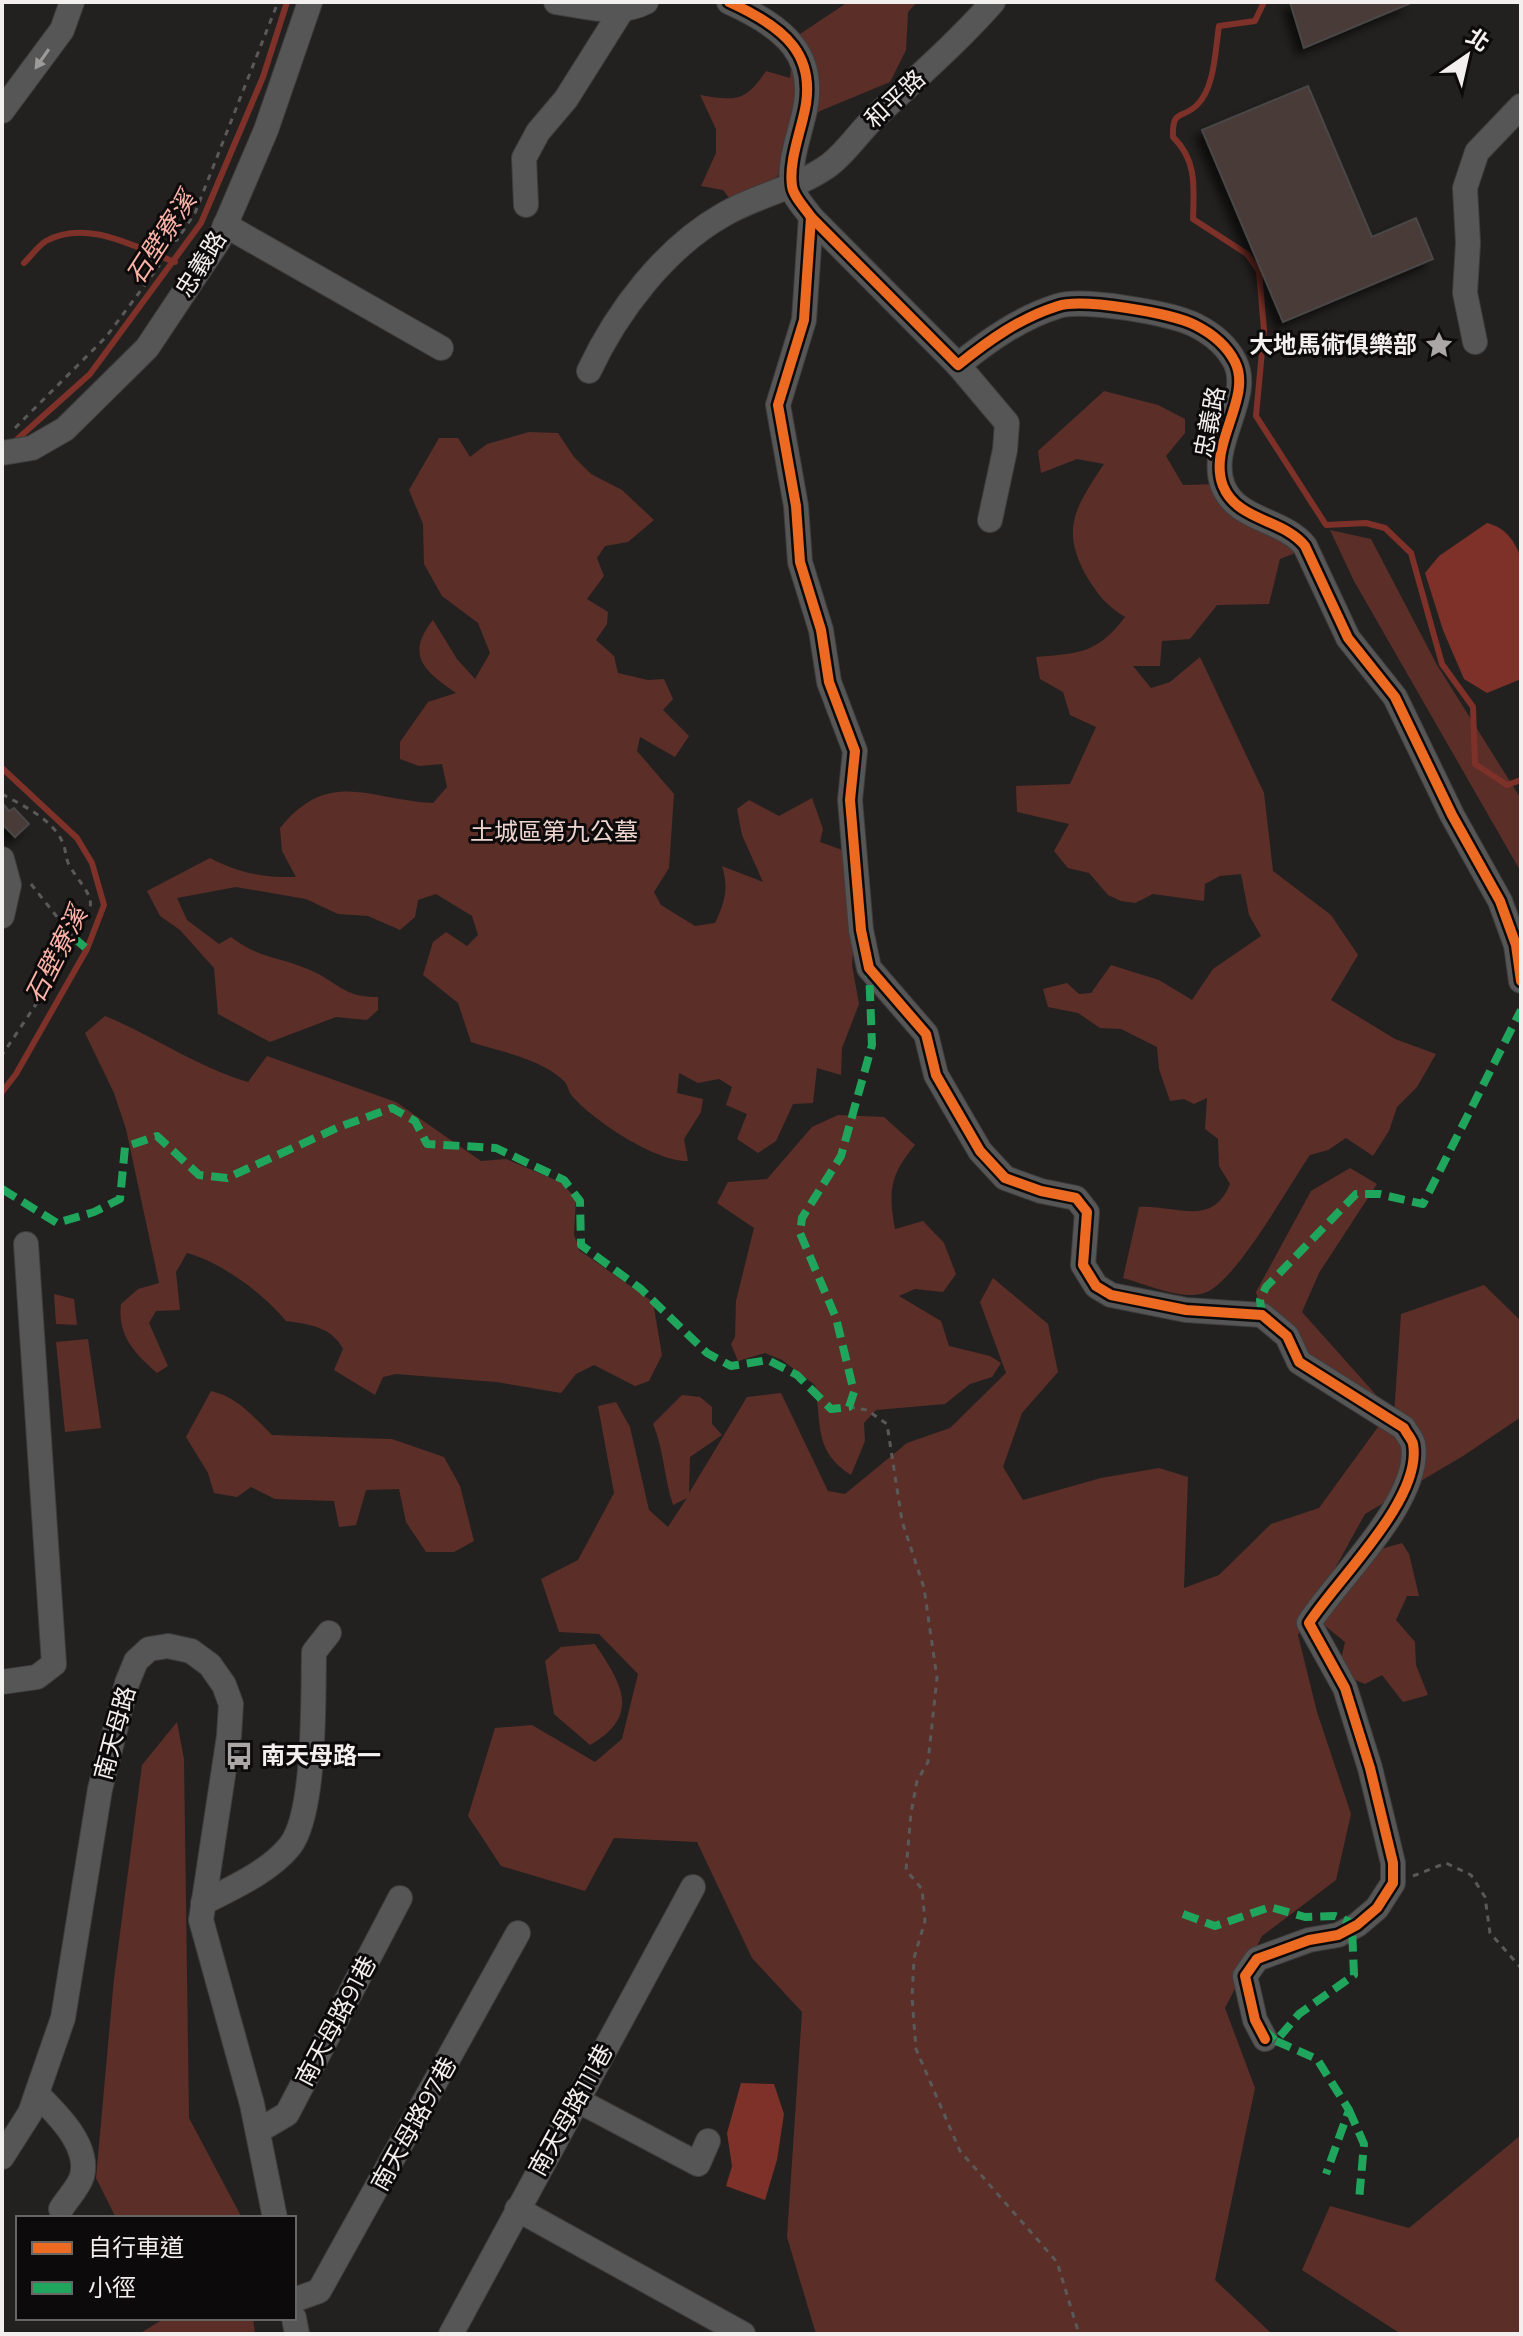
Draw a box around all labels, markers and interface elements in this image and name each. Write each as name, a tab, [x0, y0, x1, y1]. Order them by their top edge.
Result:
north arrow	[1427, 16, 1507, 96]
text: 北	[1461, 22, 1495, 57]
one-way arrow	[35, 49, 50, 70]
street label: 和平路	[858, 63, 931, 134]
water label: 石壁寮溪	[119, 182, 205, 290]
street label: 忠義路	[169, 226, 232, 302]
place label: 大地馬術俱樂部	[1249, 330, 1417, 359]
place icon: 大地馬術俱樂部	[1424, 330, 1454, 360]
street label: 忠義路	[1188, 384, 1231, 460]
park label: 土城區第九公墓	[470, 817, 638, 846]
water label: 石壁寮溪	[18, 898, 96, 1009]
street label: 南天母路	[88, 1683, 141, 1783]
bus stop icon: 南天母路一	[224, 1741, 254, 1771]
place label: 南天母路一	[261, 1741, 381, 1770]
street label: 南天母路91巷	[289, 1951, 382, 2091]
street label: 南天母路111巷	[522, 2039, 619, 2181]
street label: 南天母路97巷	[365, 2052, 462, 2196]
legend	[16, 2216, 296, 2320]
text: 自行車道	[88, 2233, 184, 2262]
text: 小徑	[88, 2273, 136, 2302]

